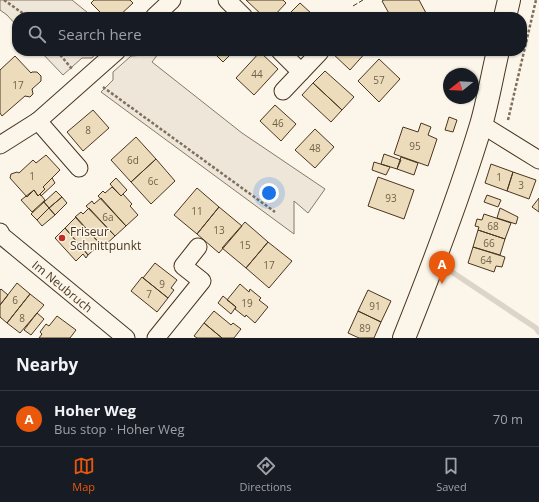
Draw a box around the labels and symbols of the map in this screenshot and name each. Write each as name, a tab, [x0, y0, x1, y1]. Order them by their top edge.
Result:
house number: 44	[251, 67, 263, 81]
north arrow	[443, 68, 479, 104]
house number: 57	[373, 73, 385, 87]
house number: 17	[12, 78, 24, 92]
house number: 46	[272, 116, 284, 130]
house number: 8	[85, 123, 91, 137]
house number: 95	[409, 139, 421, 153]
house number: 48	[309, 141, 321, 155]
house number: 6d	[127, 153, 139, 167]
house number: 1	[29, 169, 35, 183]
house number: 1	[496, 170, 502, 184]
house number: 6c	[148, 174, 158, 188]
house number: 3	[518, 178, 524, 192]
your location	[259, 183, 279, 203]
house number: 93	[385, 191, 397, 205]
house number: 11	[191, 204, 203, 218]
house number: 6a	[102, 210, 114, 224]
house number: 68	[487, 219, 499, 233]
place label: Friseur Schnittpunkt	[70, 223, 141, 254]
house number: 13	[213, 223, 225, 237]
marker: Friseur Schnittpunkt	[57, 233, 67, 243]
house number: 66	[483, 236, 495, 250]
house number: 15	[239, 238, 251, 252]
pin: A	[429, 251, 455, 284]
house number: 64	[480, 253, 492, 267]
street label: Im Neubruch	[29, 256, 96, 316]
house number: 17	[263, 258, 275, 272]
house number: 9	[159, 277, 165, 291]
house number: 7	[146, 287, 152, 301]
house number: 6	[12, 293, 18, 307]
house number: 19	[241, 296, 253, 310]
house number: 91	[369, 299, 381, 313]
house number: 8	[19, 311, 25, 325]
house number: 89	[359, 321, 371, 335]

